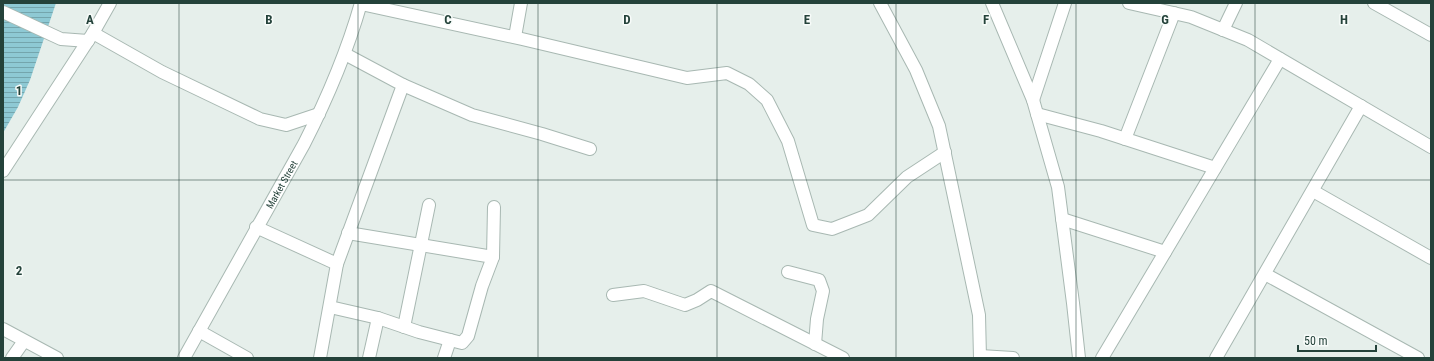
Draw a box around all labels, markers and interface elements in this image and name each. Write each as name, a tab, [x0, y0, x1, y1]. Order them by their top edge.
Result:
text: A	[86, 12, 94, 27]
text: B	[265, 12, 273, 27]
text: C	[444, 12, 452, 27]
text: D	[623, 12, 631, 27]
text: E	[804, 12, 811, 27]
text: F	[983, 12, 989, 27]
text: G	[1161, 12, 1169, 27]
text: H	[1340, 12, 1348, 27]
text: 1	[16, 83, 22, 98]
street label: Market Street	[264, 158, 299, 210]
text: 2	[16, 263, 23, 278]
scale bar	[1298, 327, 1376, 353]
text: 50 m	[1304, 334, 1328, 348]

